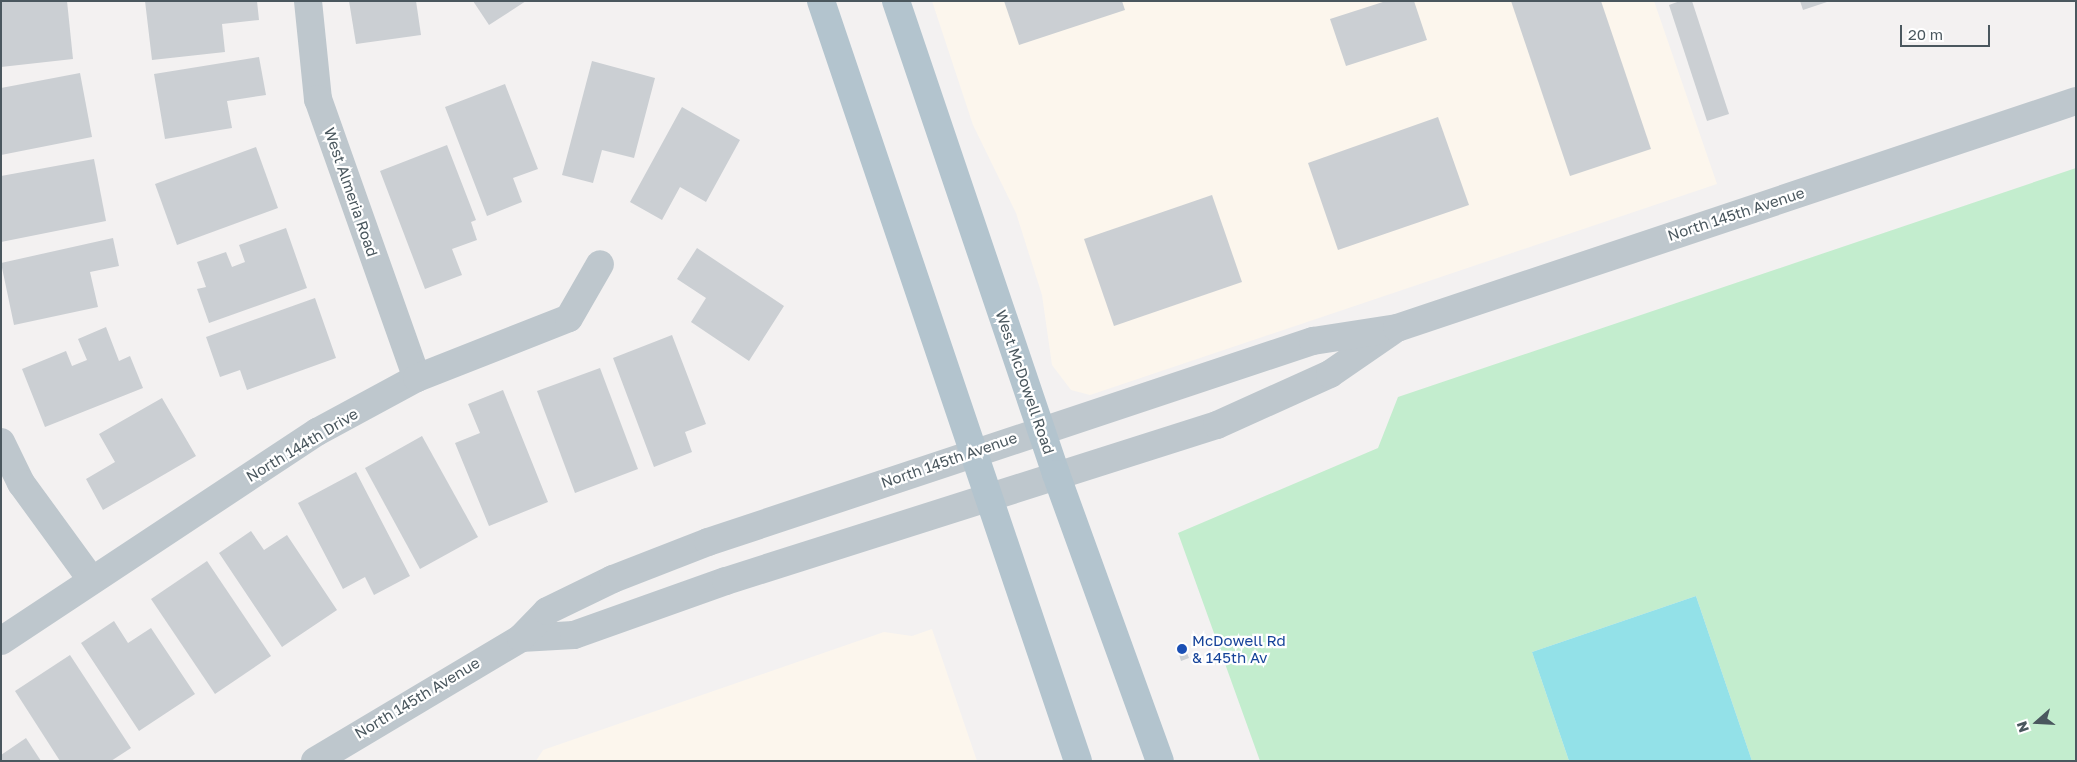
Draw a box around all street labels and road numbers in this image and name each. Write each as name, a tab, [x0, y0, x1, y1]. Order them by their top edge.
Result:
street label: West Almeria Road	[320, 125, 382, 259]
street label: North 145th Avenue	[1665, 183, 1807, 245]
street label: West McDowell Road	[992, 307, 1058, 457]
street label: North 144th Drive	[243, 405, 361, 485]
street label: North 145th Avenue	[879, 428, 1019, 492]
street label: North 145th Avenue	[351, 654, 483, 742]

